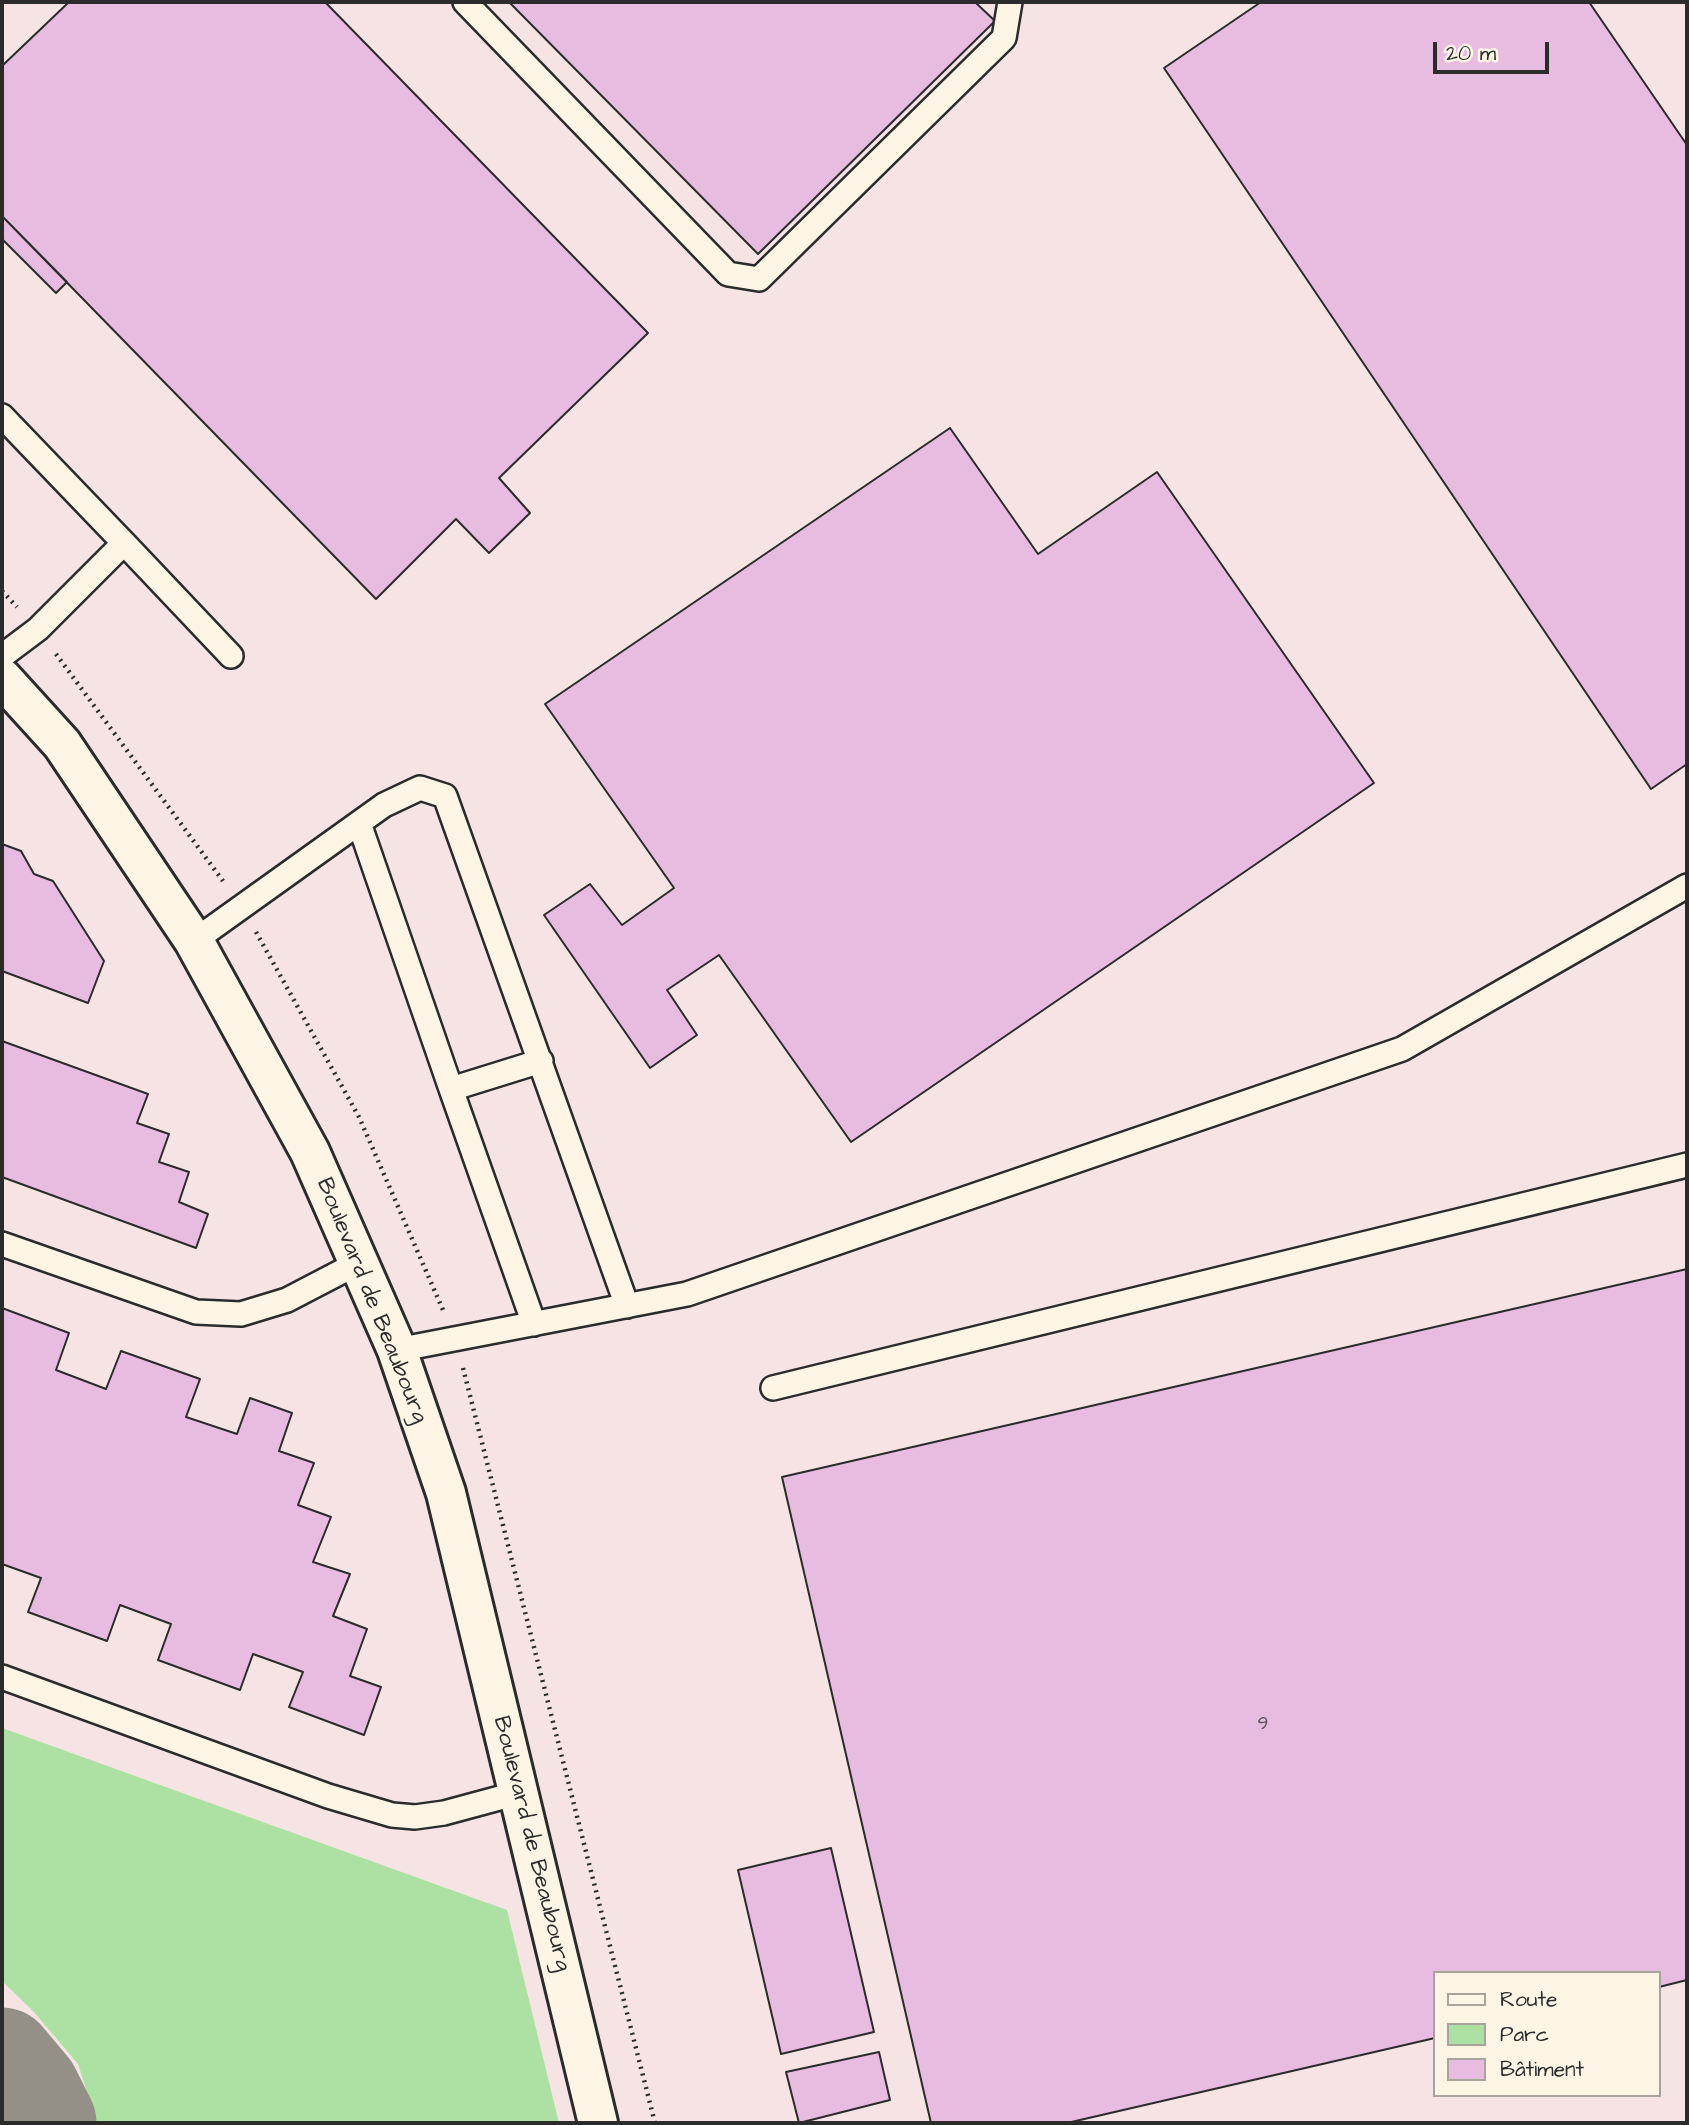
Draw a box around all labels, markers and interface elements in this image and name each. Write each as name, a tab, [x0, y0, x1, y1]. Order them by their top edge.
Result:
scale bar	[1437, 28, 1552, 72]
text: 20 m	[1446, 39, 1496, 68]
street label: Boulevard de Beaubourg	[309, 1174, 433, 1428]
street label: Boulevard de Beaubourg	[486, 1714, 576, 1974]
house number: 9	[1258, 1714, 1268, 1736]
legend	[1434, 1971, 1661, 2097]
text: Route	[1500, 1985, 1557, 2014]
text: Parc	[1500, 2020, 1549, 2049]
text: Bâtiment	[1500, 2055, 1584, 2084]

